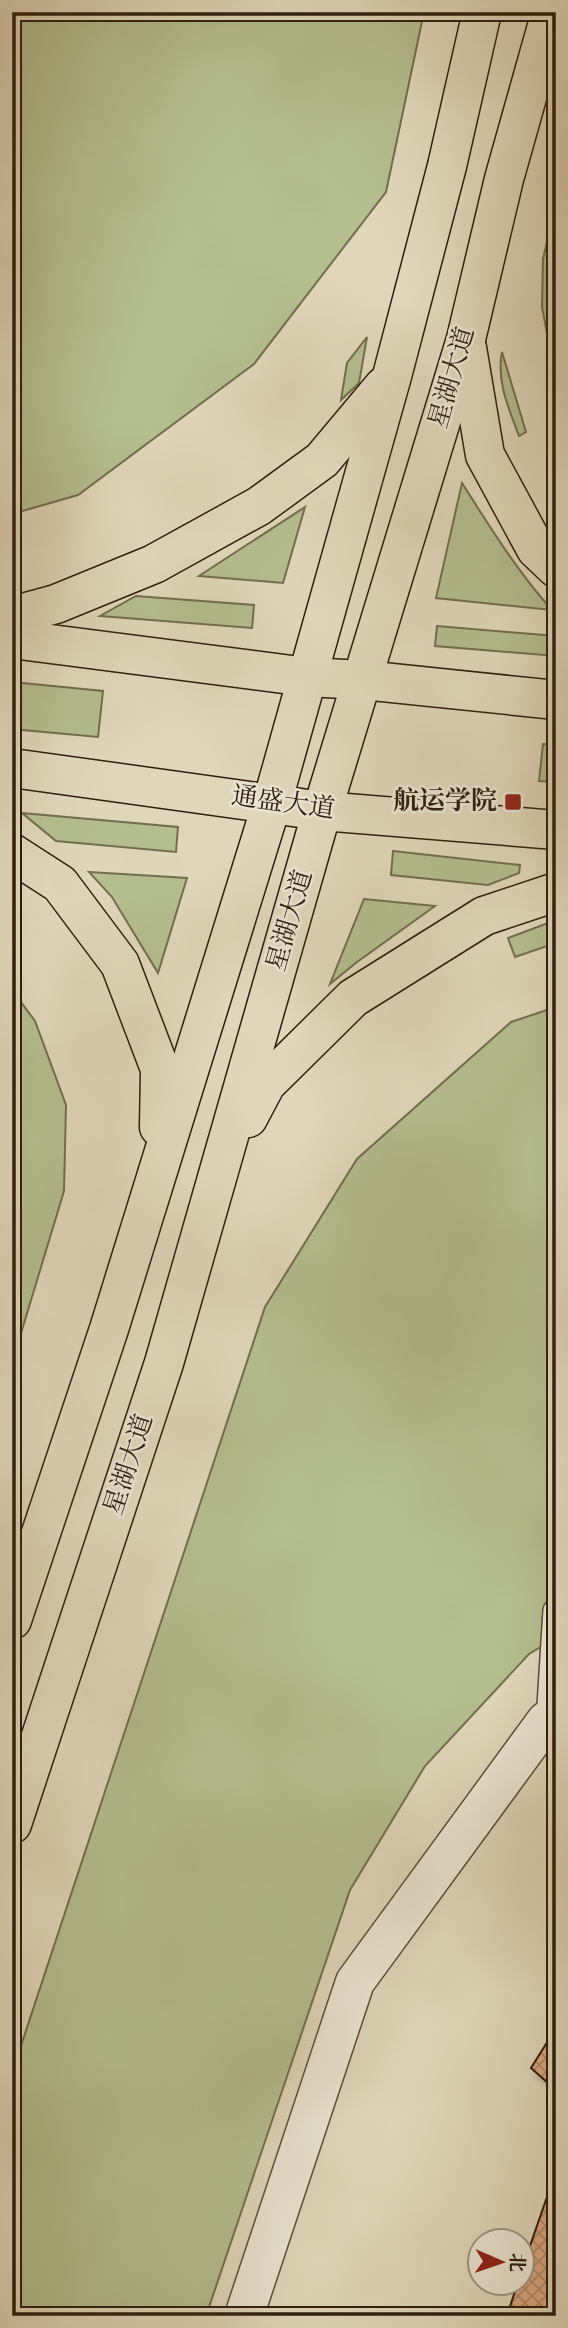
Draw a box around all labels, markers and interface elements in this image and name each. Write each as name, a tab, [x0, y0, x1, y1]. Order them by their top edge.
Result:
street label: 星湖大道	[421, 323, 485, 433]
street label: 通盛大道	[229, 778, 337, 830]
place label: 航运学院	[393, 784, 497, 821]
marker: 航运学院	[503, 792, 523, 812]
street label: 星湖大道	[259, 866, 323, 976]
street label: 星湖大道	[96, 1410, 164, 1520]
north arrow	[466, 2226, 536, 2296]
text: 北	[502, 2253, 529, 2272]

